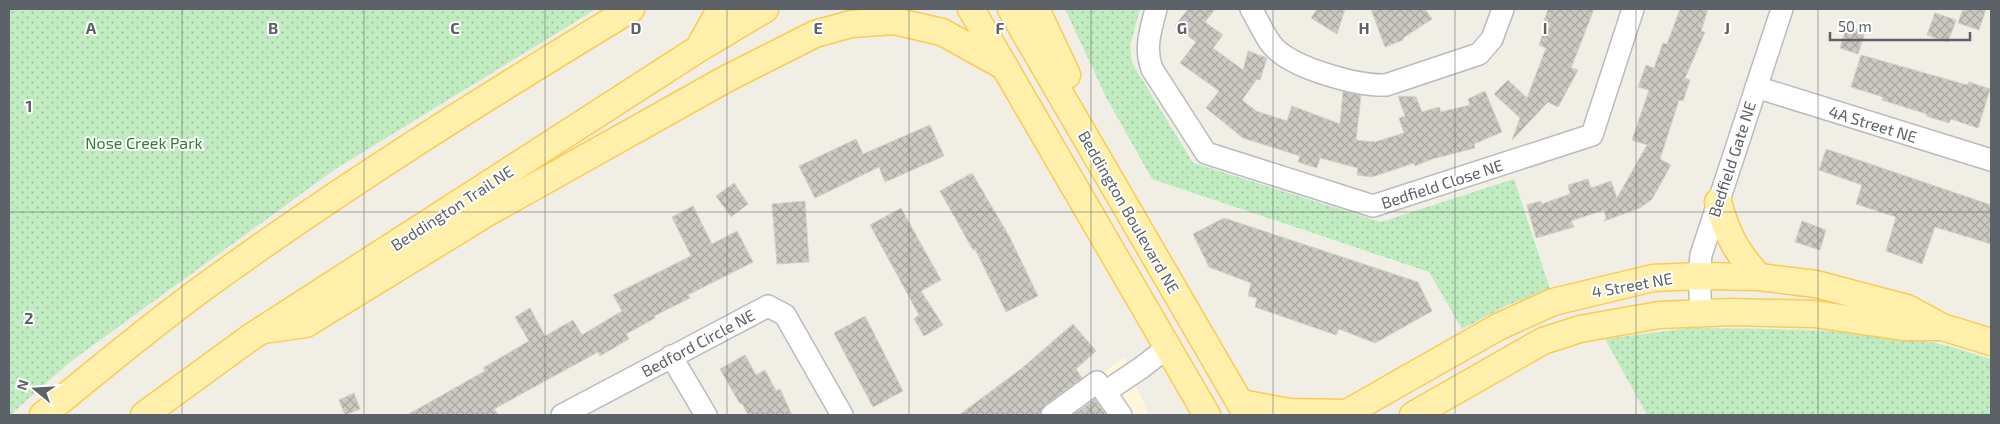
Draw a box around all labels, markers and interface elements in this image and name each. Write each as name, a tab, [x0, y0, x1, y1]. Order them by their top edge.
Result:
scale bar	[1830, 10, 1970, 42]
text: 50 m	[1838, 17, 1872, 35]
text: A	[86, 18, 97, 37]
text: B	[268, 18, 278, 37]
text: C	[450, 18, 460, 37]
text: D	[631, 18, 642, 37]
text: E	[813, 18, 823, 37]
text: F	[996, 18, 1005, 37]
text: G	[1177, 18, 1187, 37]
text: H	[1358, 18, 1370, 37]
text: I	[1543, 18, 1547, 37]
text: J	[1724, 18, 1730, 37]
text: 1	[26, 96, 32, 115]
street label: Bedfield Gate NE	[1704, 98, 1759, 219]
street label: 4A Street NE	[1827, 101, 1920, 146]
street label: Beddington Boulevard NE	[1075, 127, 1184, 297]
park label: Nose Creek Park	[85, 133, 203, 152]
street label: Bedfield Close NE	[1379, 155, 1505, 212]
street label: Beddington Trail NE	[387, 161, 516, 254]
street label: 4 Street NE	[1590, 268, 1674, 301]
street label: Bedford Circle NE	[638, 305, 758, 381]
text: 2	[24, 308, 34, 327]
north arrow	[10, 364, 60, 414]
text: N	[13, 377, 32, 392]

